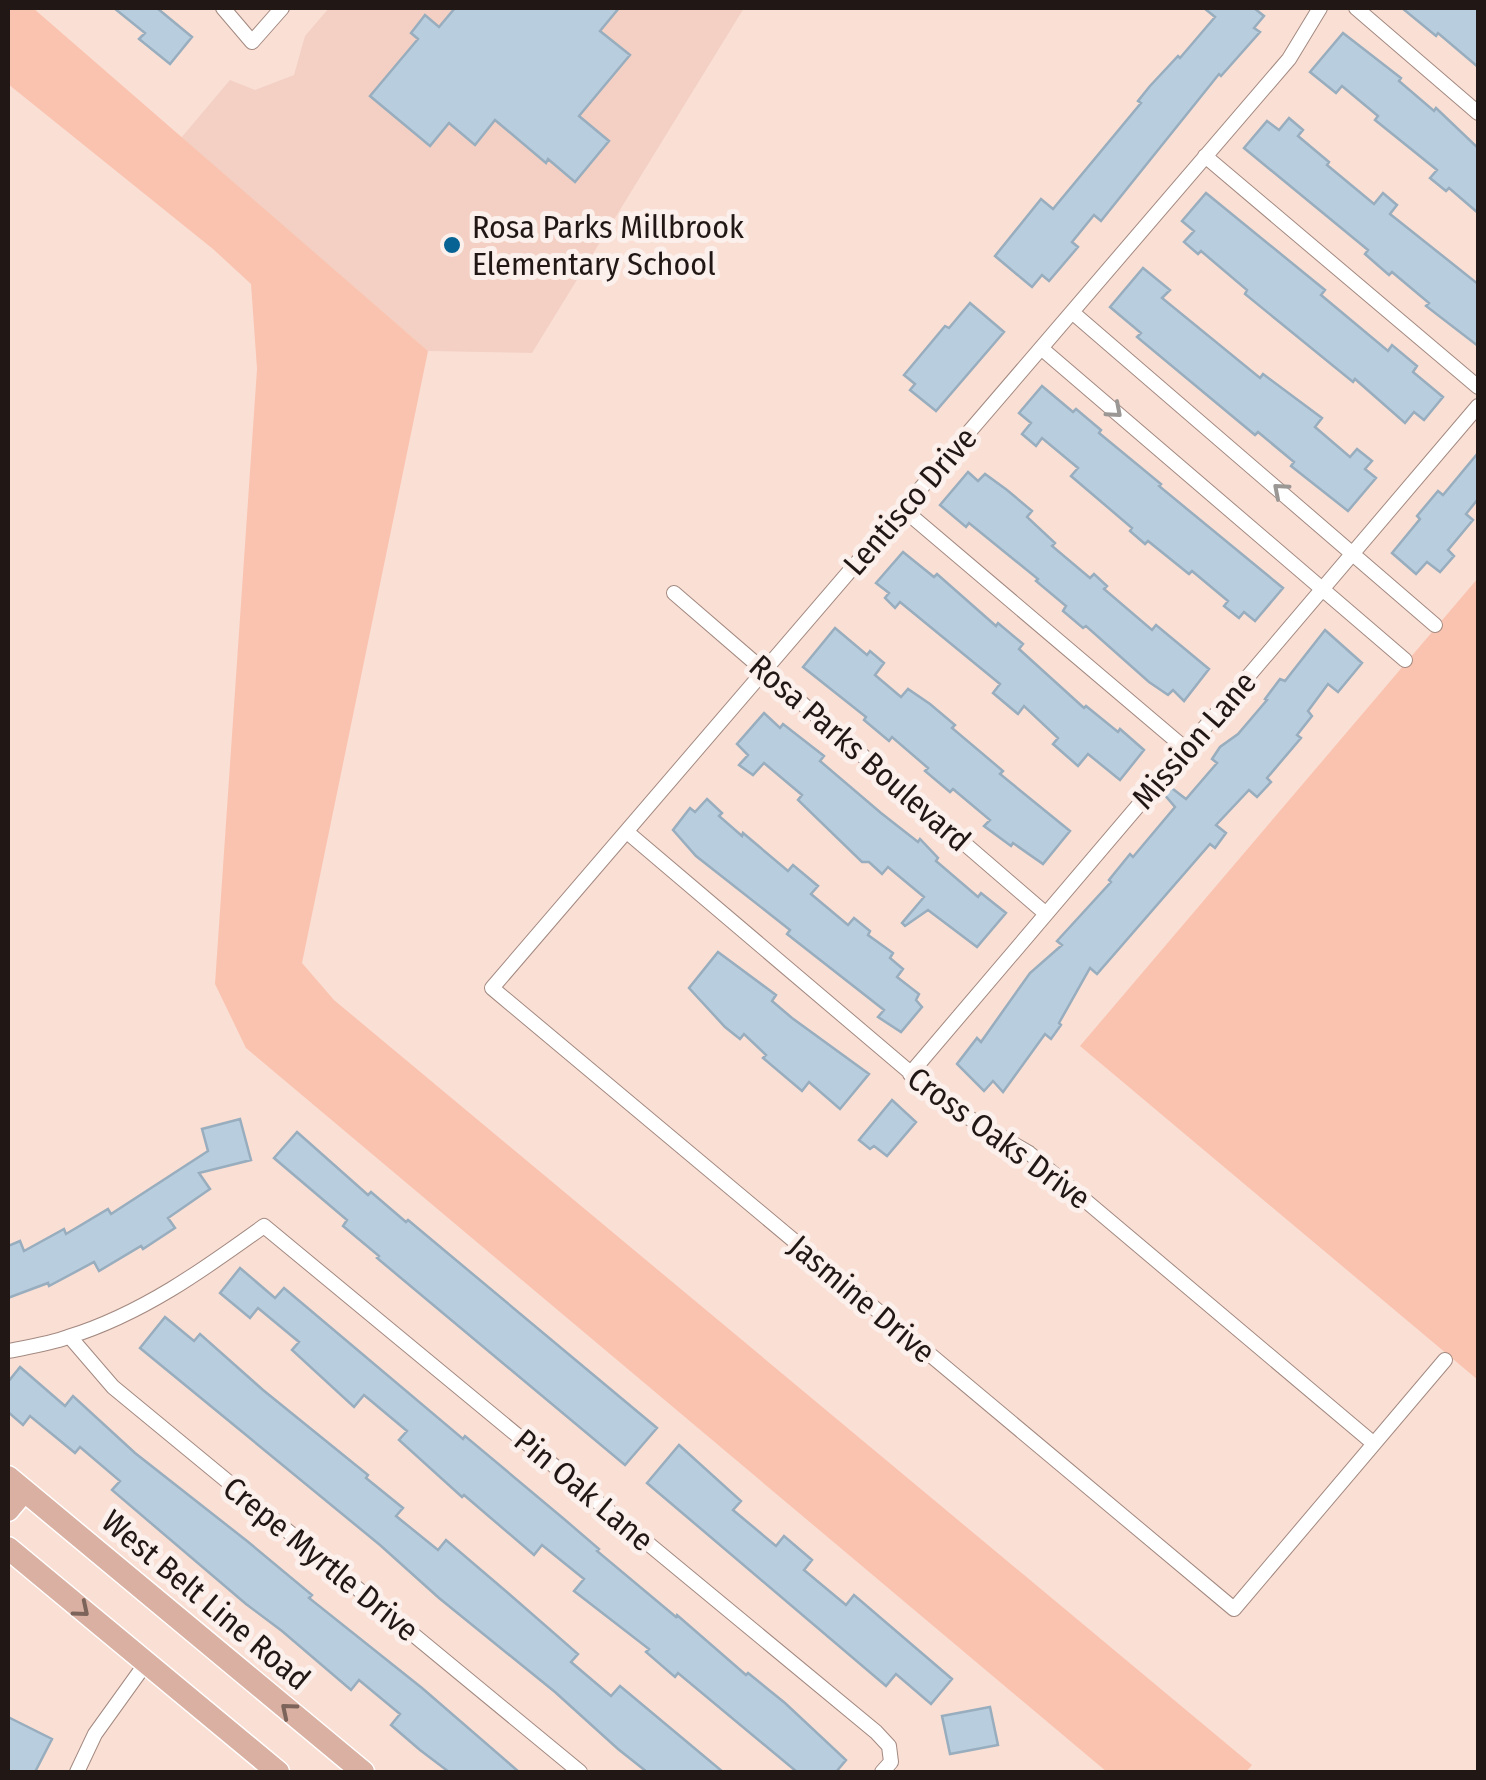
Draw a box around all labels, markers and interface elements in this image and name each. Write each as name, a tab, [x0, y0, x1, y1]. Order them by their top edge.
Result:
place label: Rosa Parks Millbrook Elementary School	[472, 208, 744, 283]
marker: Rosa Parks Millbrook Elementary School	[441, 234, 463, 256]
one-way arrow	[1103, 400, 1122, 418]
street label: Lentisco Drive	[835, 419, 985, 583]
one-way arrow	[1273, 484, 1291, 502]
street label: Rosa Parks Boulevard	[742, 647, 978, 859]
street label: Mission Lane	[1124, 664, 1264, 816]
street label: Cross Oaks Drive	[900, 1059, 1098, 1217]
street label: Jasmine Drive	[781, 1227, 943, 1371]
street label: Pin Oak Lane	[507, 1421, 661, 1559]
street label: Crepe Myrtle Drive	[216, 1469, 426, 1649]
street label: West Belt Line Road	[94, 1502, 318, 1698]
one-way arrow	[71, 1598, 89, 1616]
one-way arrow	[281, 1704, 299, 1722]

